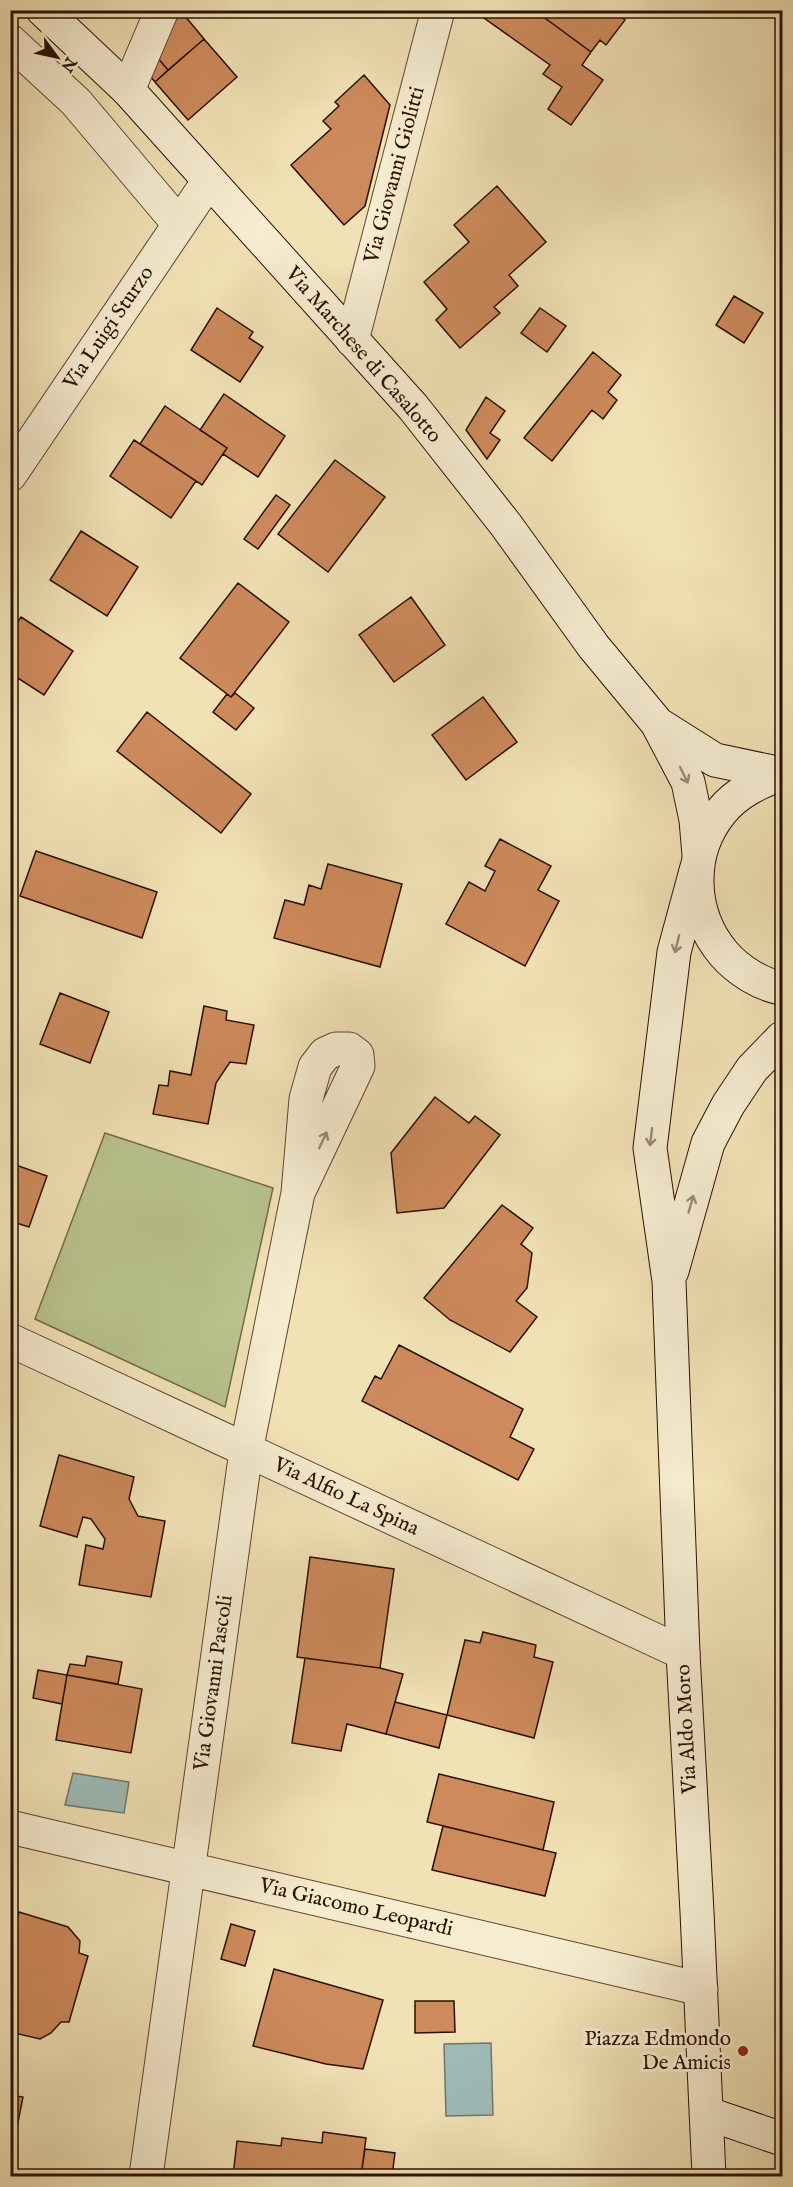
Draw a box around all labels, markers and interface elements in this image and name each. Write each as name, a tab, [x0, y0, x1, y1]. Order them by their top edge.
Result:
north arrow	[27, 27, 87, 87]
text: N	[56, 52, 81, 75]
street label: Via Giovanni Giolitti	[358, 84, 432, 267]
street label: Via Marchese di Casalotto	[278, 260, 447, 449]
street label: Via Luigi Sturzo	[57, 261, 160, 396]
one-way arrow	[678, 765, 690, 783]
one-way arrow	[670, 934, 682, 953]
one-way arrow	[645, 1126, 656, 1146]
one-way arrow	[317, 1132, 329, 1150]
one-way arrow	[685, 1195, 697, 1214]
street label: Via Alfio La Spina	[268, 1451, 424, 1543]
street label: Via Giovanni Pascoli	[188, 1593, 240, 1774]
street label: Via Aldo Moro	[670, 1663, 704, 1796]
street label: Via Giacomo Leopardi	[256, 1872, 455, 1943]
place label: Piazza Edmondo De Amicis	[584, 2026, 731, 2077]
marker: Piazza Edmondo De Amicis	[736, 2044, 750, 2058]

